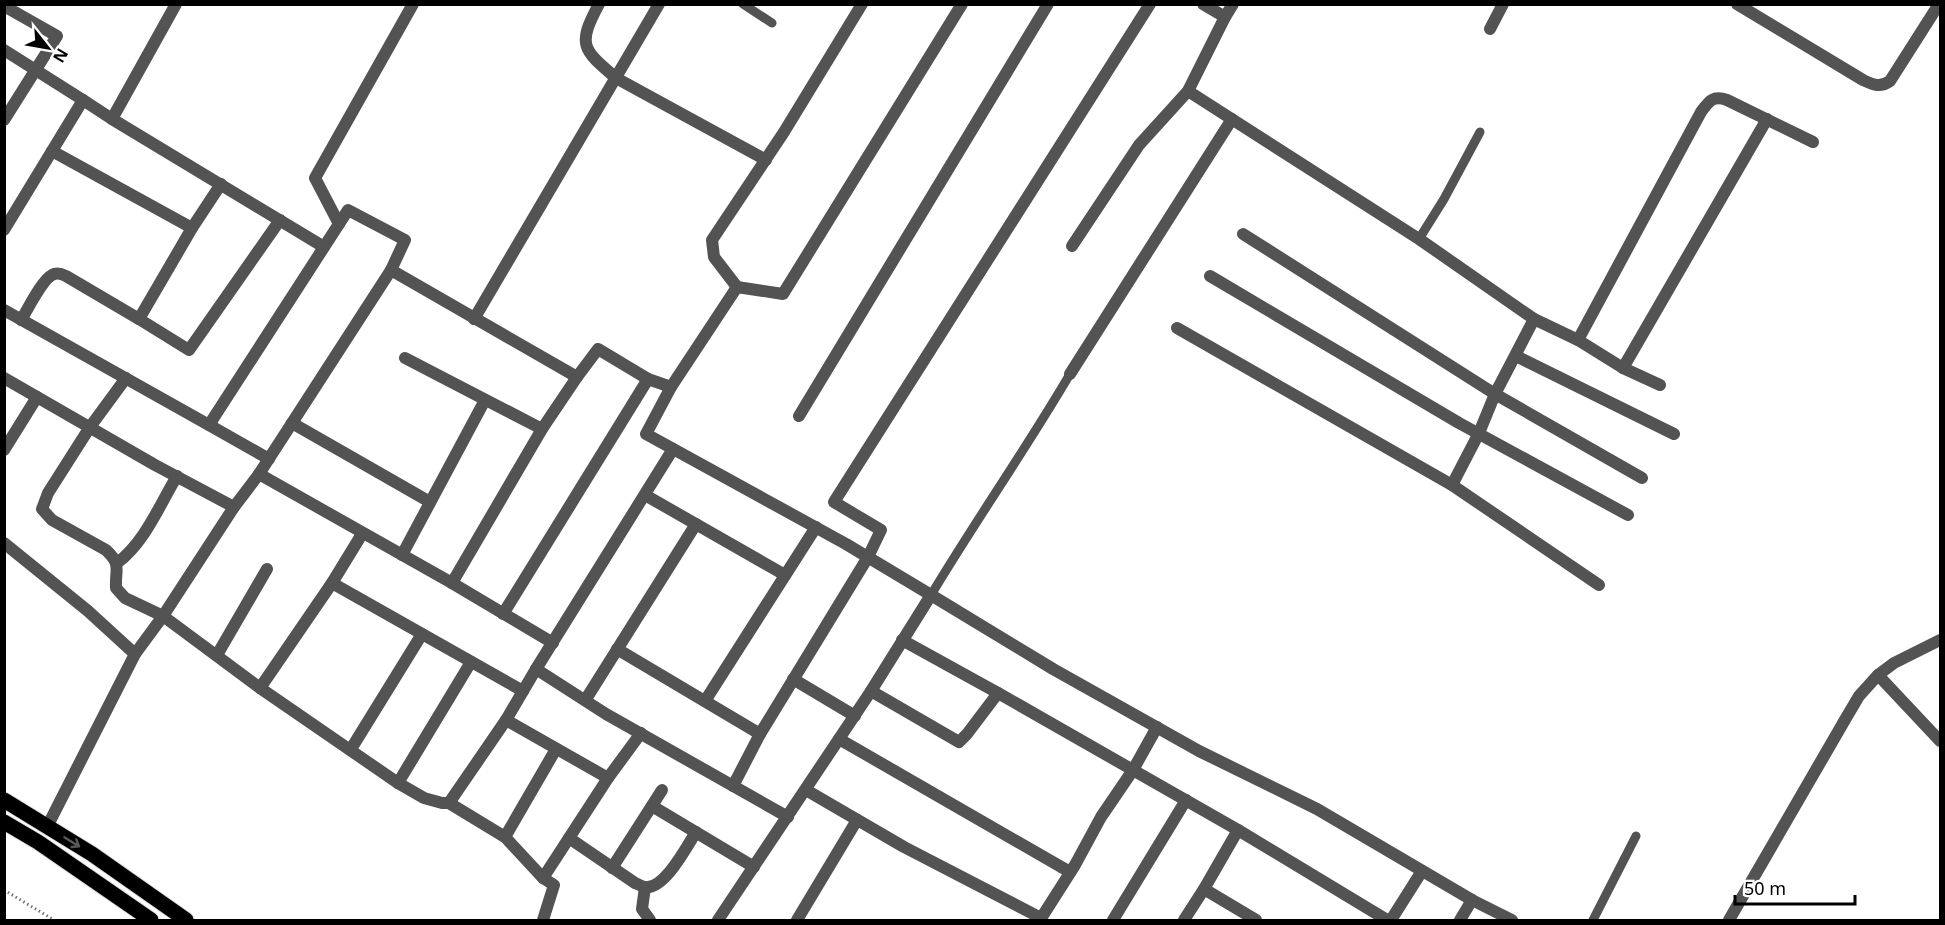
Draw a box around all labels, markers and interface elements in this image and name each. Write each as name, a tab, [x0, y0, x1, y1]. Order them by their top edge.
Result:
north arrow	[18, 18, 78, 78]
text: N	[48, 44, 74, 67]
one-way arrow	[63, 836, 80, 848]
scale bar	[1735, 868, 1855, 906]
text: 50 m	[1744, 876, 1786, 900]

